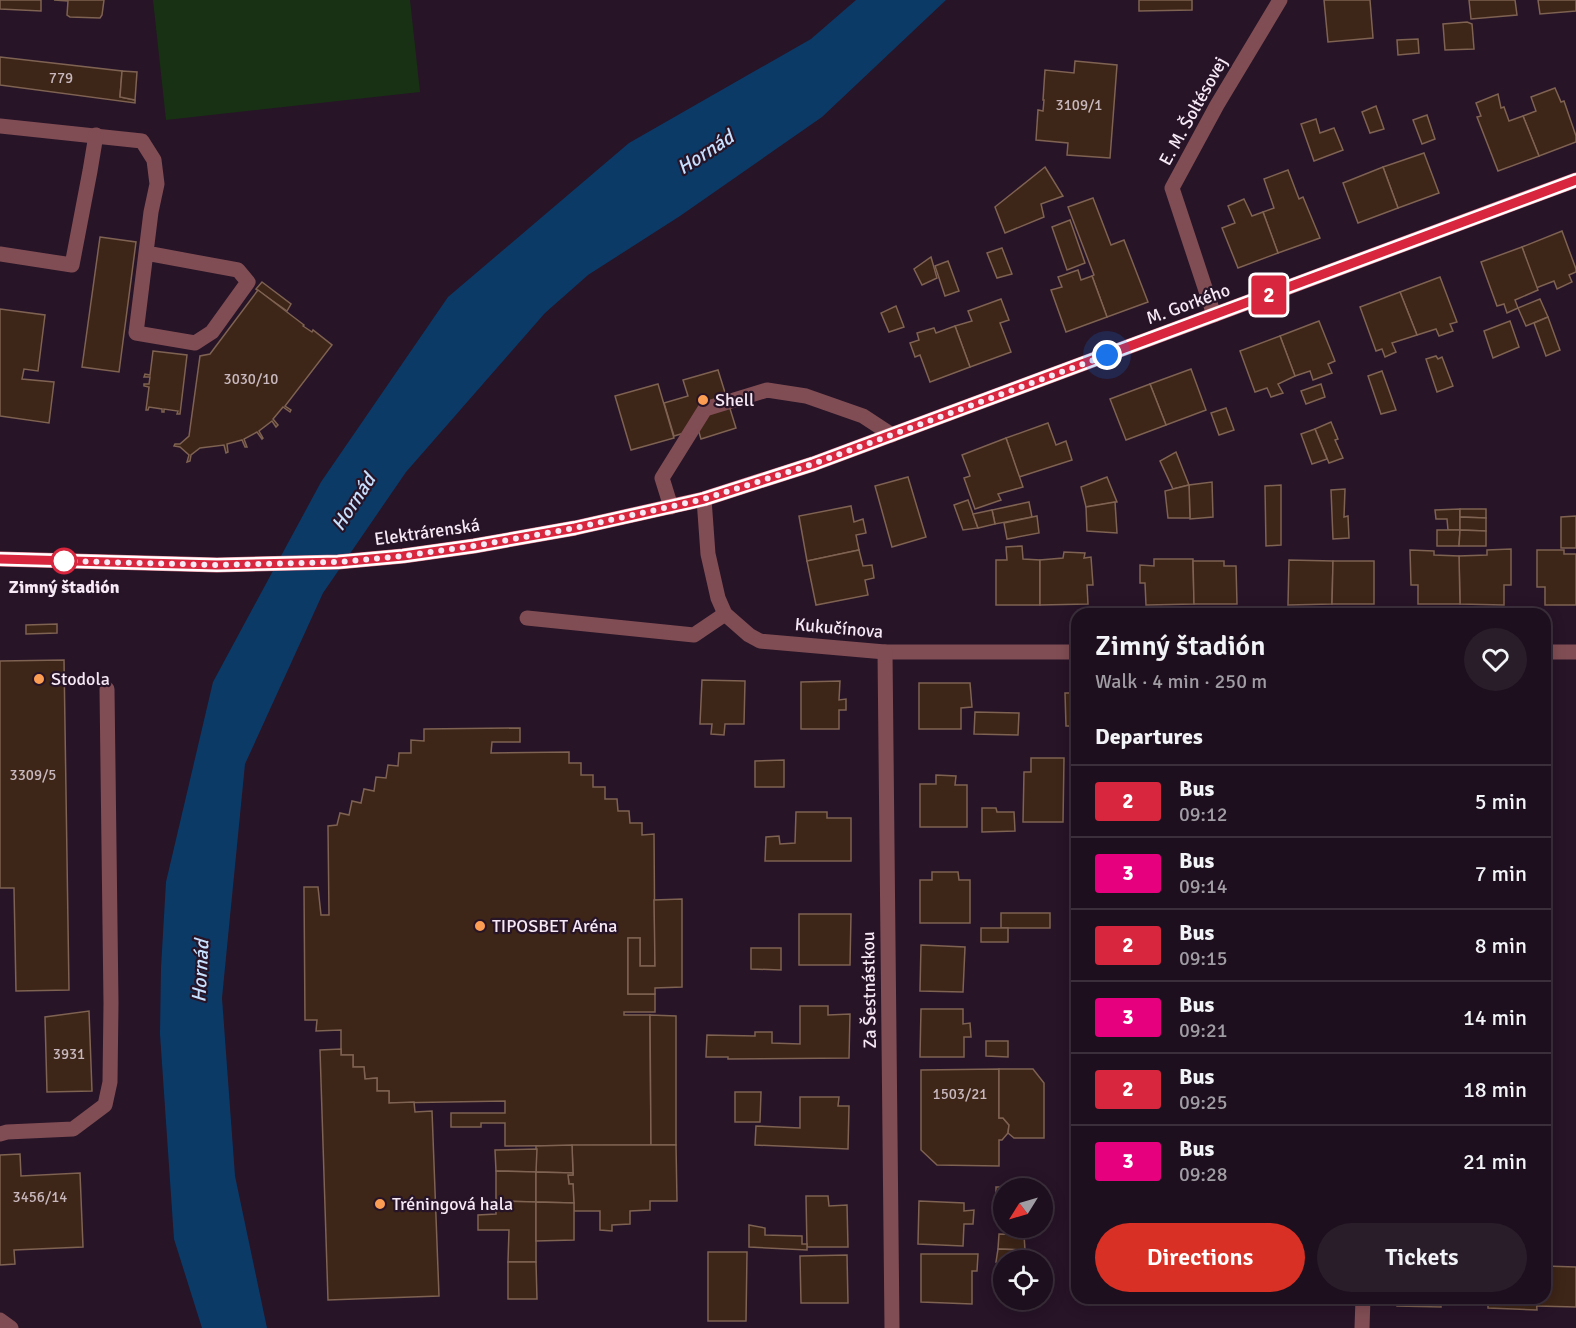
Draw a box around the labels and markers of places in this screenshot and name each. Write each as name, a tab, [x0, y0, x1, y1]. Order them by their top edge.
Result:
place label: Shell	[715, 389, 754, 411]
marker: Shell	[696, 393, 710, 407]
marker: Zimný štadión	[51, 548, 77, 574]
place label: Zimný štadión	[8, 576, 120, 598]
place label: Stodola	[51, 668, 110, 690]
marker: Stodola	[32, 672, 46, 686]
place label: TIPOSBET Aréna	[492, 915, 617, 937]
marker: TIPOSBET Aréna	[473, 919, 487, 933]
place label: Tréningová hala	[392, 1193, 513, 1215]
marker: Tréningová hala	[373, 1197, 387, 1211]

